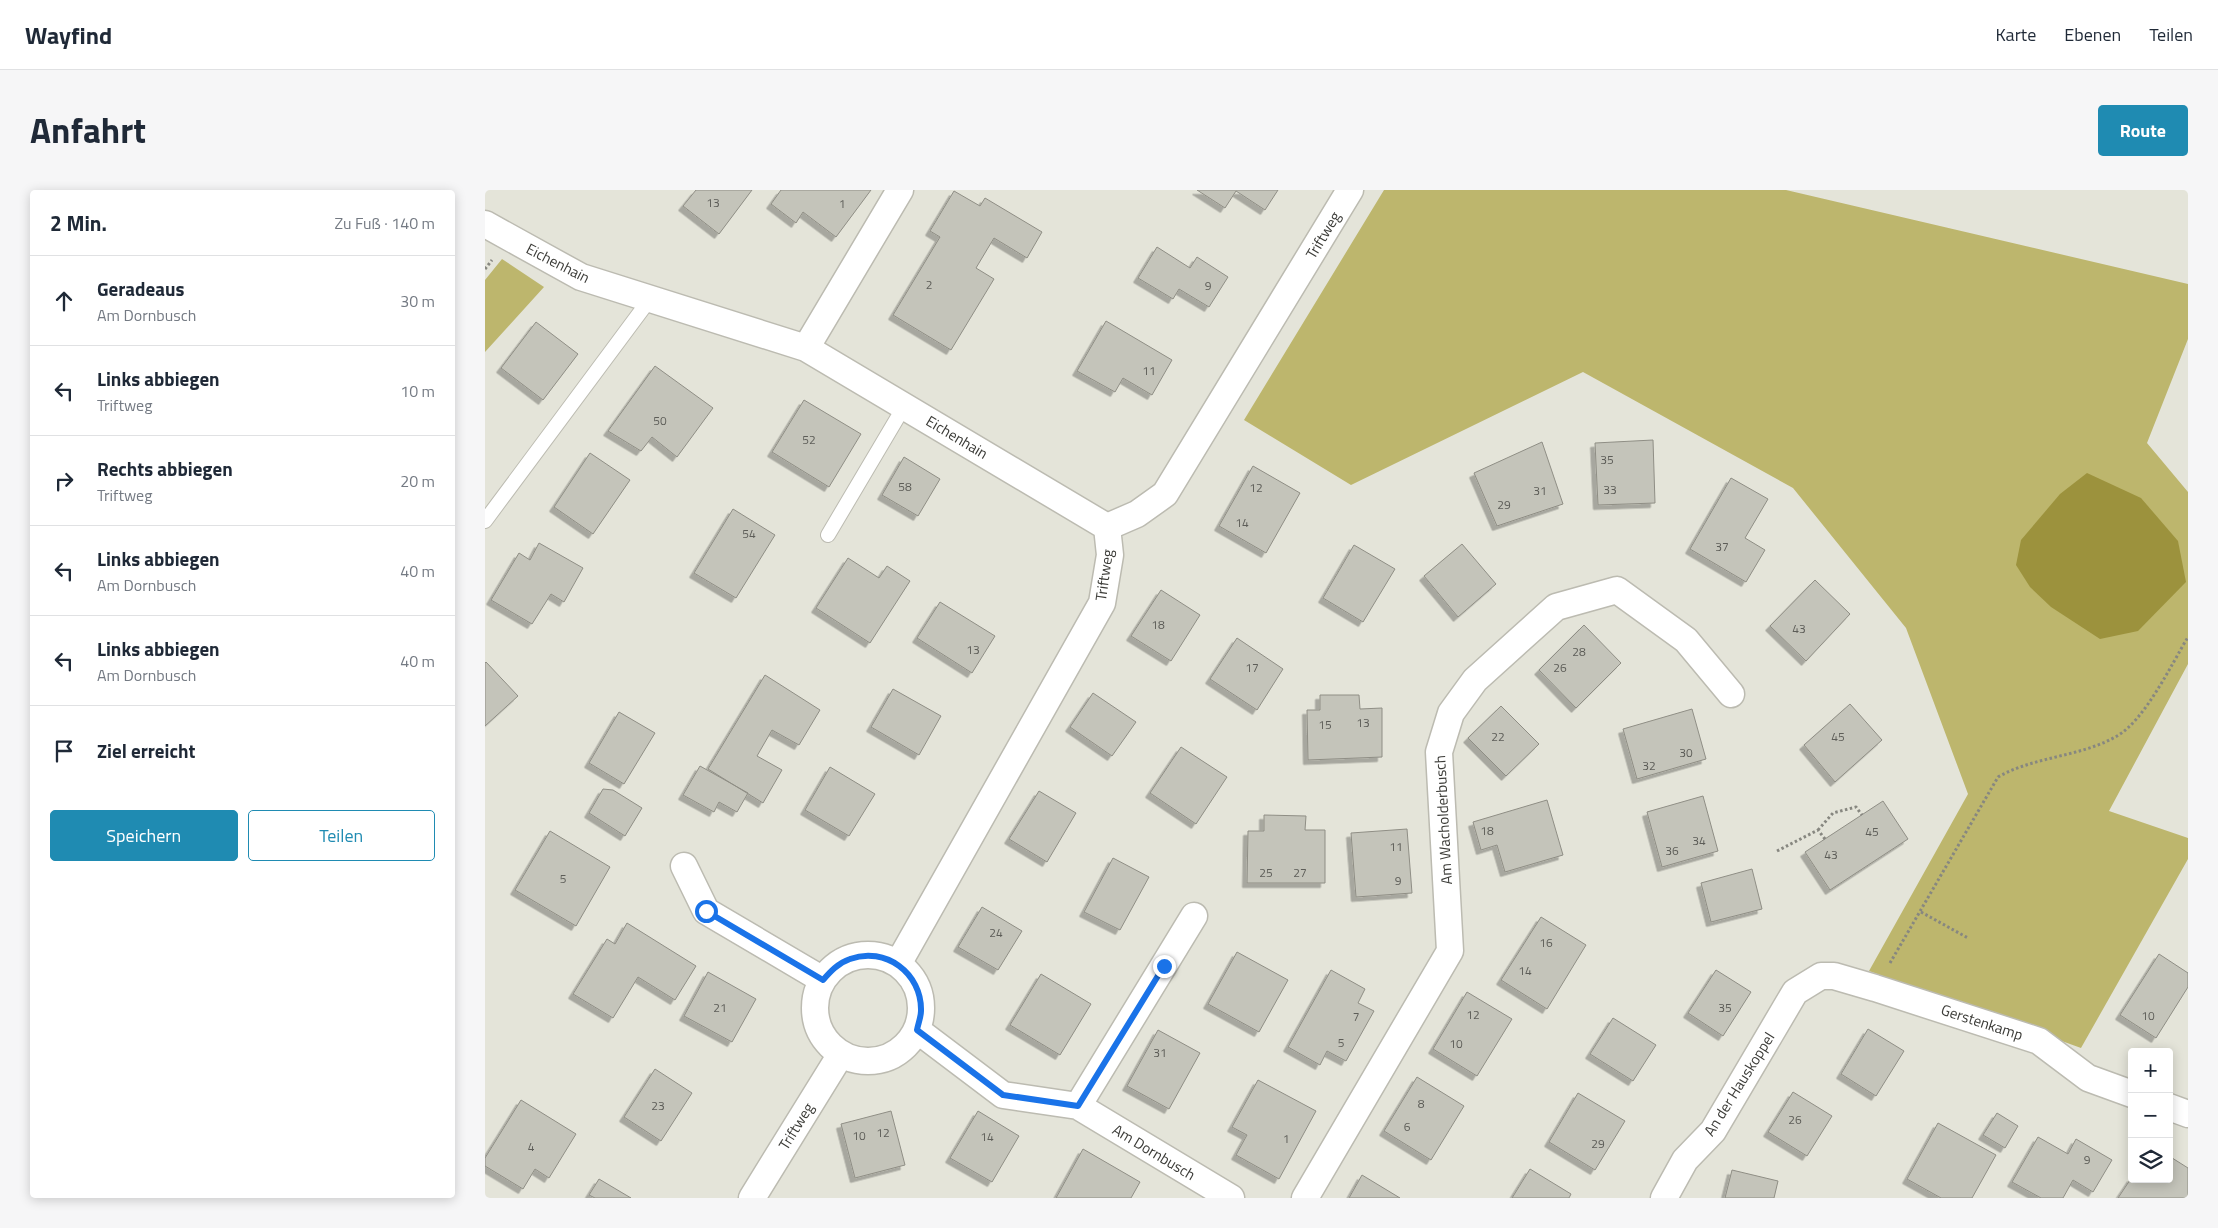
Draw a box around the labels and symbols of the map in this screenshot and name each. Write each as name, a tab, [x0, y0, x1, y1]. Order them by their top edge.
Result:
house number: 13	[706, 193, 720, 212]
house number: 1	[839, 194, 845, 213]
street label: Triftweg	[1300, 207, 1346, 263]
street label: Eichenhain	[522, 237, 594, 289]
house number: 2	[926, 275, 932, 294]
house number: 9	[1205, 276, 1212, 295]
house number: 11	[1142, 361, 1156, 380]
street label: Eichenhain	[922, 409, 992, 465]
house number: 50	[653, 411, 667, 430]
house number: 52	[802, 430, 816, 449]
house number: 35	[1600, 450, 1614, 469]
house number: 58	[898, 477, 912, 496]
house number: 12	[1249, 478, 1263, 497]
house number: 33	[1603, 480, 1617, 499]
house number: 31	[1533, 481, 1547, 500]
house number: 29	[1497, 495, 1511, 514]
house number: 14	[1235, 513, 1249, 532]
house number: 54	[742, 524, 756, 543]
house number: 37	[1715, 537, 1729, 556]
street label: Triftweg	[1089, 547, 1119, 602]
house number: 18	[1151, 615, 1165, 634]
house number: 43	[1792, 619, 1806, 638]
house number: 13	[966, 640, 980, 659]
house number: 28	[1572, 642, 1586, 661]
house number: 17	[1245, 658, 1259, 677]
house number: 26	[1553, 658, 1567, 677]
house number: 13	[1356, 713, 1370, 732]
house number: 15	[1318, 715, 1332, 734]
house number: 22	[1491, 727, 1505, 746]
house number: 45	[1831, 727, 1845, 746]
house number: 30	[1679, 743, 1693, 762]
street label: Am Wacholderbusch	[1428, 755, 1458, 885]
house number: 32	[1642, 756, 1656, 775]
house number: 18	[1480, 821, 1494, 840]
house number: 45	[1865, 822, 1879, 841]
house number: 34	[1692, 831, 1706, 850]
house number: 11	[1389, 837, 1403, 856]
house number: 36	[1665, 841, 1679, 860]
house number: 43	[1824, 845, 1838, 864]
house number: 25	[1259, 863, 1273, 882]
house number: 27	[1293, 863, 1307, 882]
house number: 5	[560, 869, 567, 888]
house number: 9	[1395, 871, 1402, 890]
route start	[695, 900, 718, 923]
house number: 24	[989, 923, 1003, 942]
house number: 16	[1539, 933, 1553, 952]
route end	[1153, 955, 1176, 978]
house number: 14	[1518, 961, 1532, 980]
house number: 21	[713, 998, 727, 1017]
house number: 35	[1718, 998, 1732, 1017]
street label: Gerstenkamp	[1938, 998, 2026, 1046]
house number: 12	[1466, 1005, 1480, 1024]
house number: 10	[2141, 1006, 2155, 1025]
house number: 7	[1353, 1007, 1359, 1026]
street label: An der Hauskoppel	[1698, 1028, 1780, 1140]
house number: 5	[1338, 1033, 1345, 1052]
house number: 10	[1449, 1034, 1463, 1053]
house number: 31	[1153, 1043, 1167, 1062]
house number: 8	[1418, 1094, 1425, 1113]
house number: 23	[651, 1096, 665, 1115]
street label: Triftweg	[772, 1098, 820, 1154]
house number: 26	[1788, 1110, 1802, 1129]
house number: 6	[1404, 1117, 1411, 1136]
street label: Am Dornbusch	[1108, 1118, 1200, 1186]
house number: 12	[876, 1123, 890, 1142]
house number: 10	[852, 1126, 866, 1145]
house number: 14	[980, 1127, 994, 1146]
house number: 1	[1283, 1129, 1289, 1148]
house number: 29	[1591, 1134, 1605, 1153]
house number: 4	[528, 1137, 535, 1156]
house number: 9	[2084, 1150, 2091, 1169]

